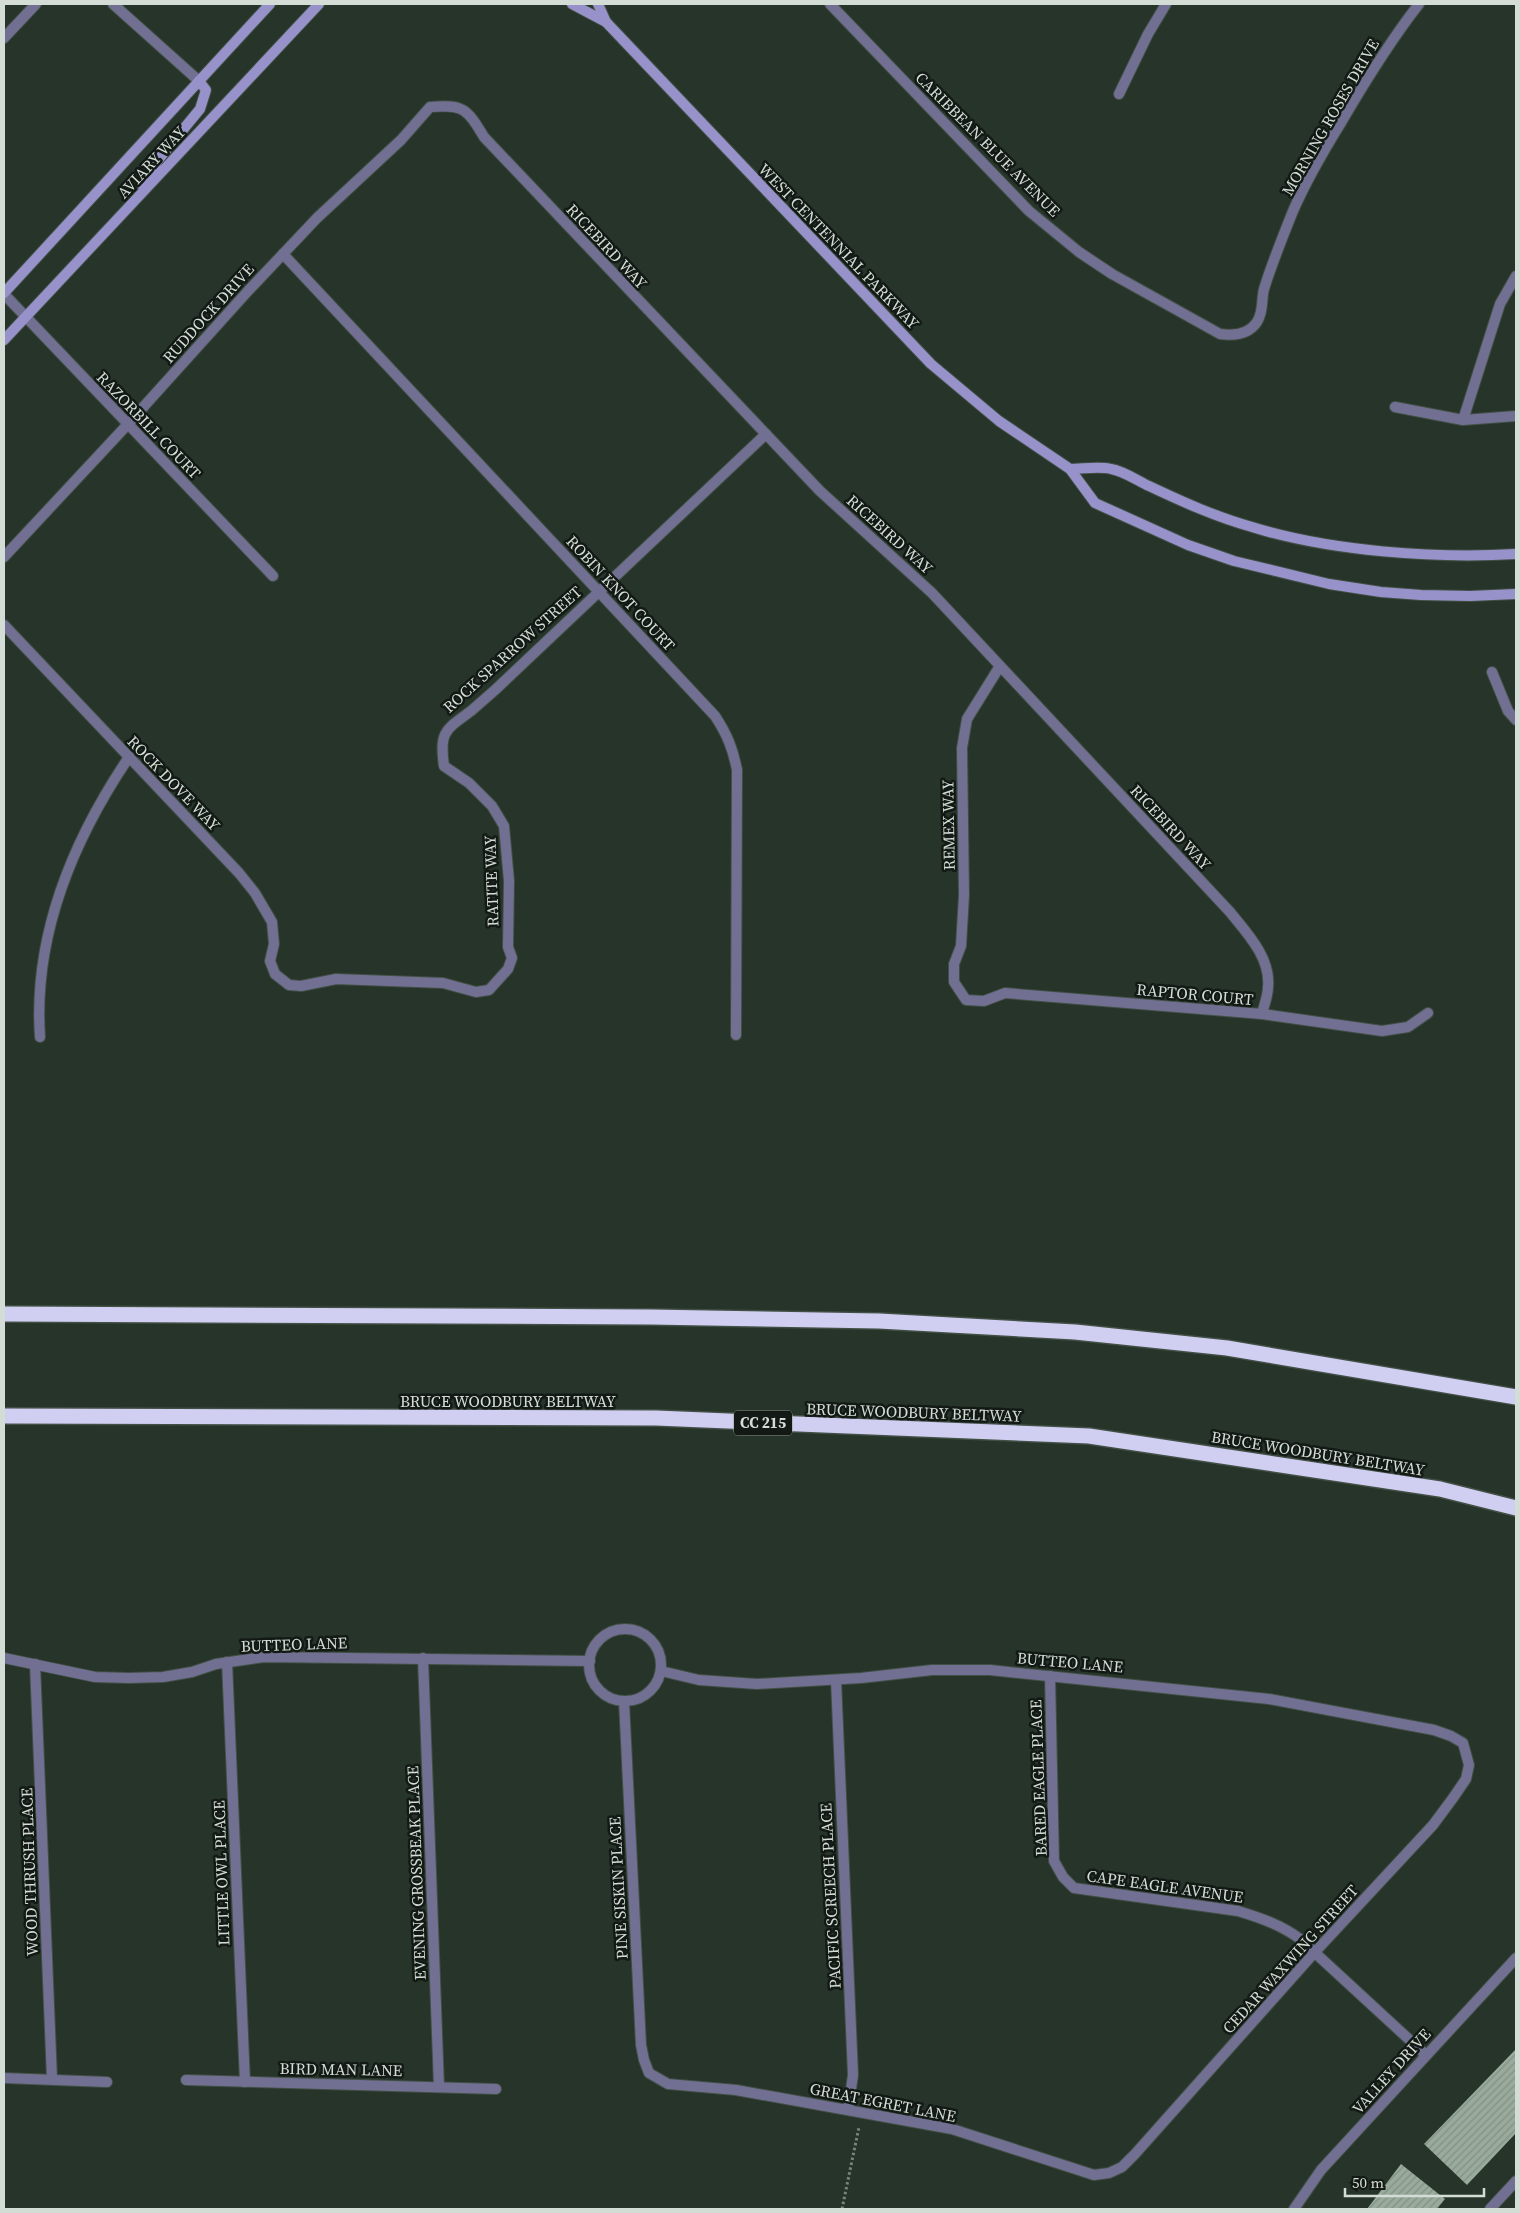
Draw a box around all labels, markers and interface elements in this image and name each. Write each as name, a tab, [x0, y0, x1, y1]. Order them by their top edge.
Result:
street label: MORNING ROSES DRIVE	[1276, 34, 1384, 199]
street label: CARIBBEAN BLUE AVENUE	[911, 67, 1066, 222]
street label: AVIARY WAY	[112, 121, 190, 203]
street label: WEST CENTENNIAL PARKWAY	[754, 158, 924, 334]
street label: RICEBIRD WAY	[562, 199, 652, 293]
street label: RUDDOCK DRIVE	[157, 258, 259, 368]
street label: RAZORBILL COURT	[92, 367, 206, 484]
street label: RICEBIRD WAY	[842, 489, 938, 579]
street label: ROBIN KNOT COURT	[562, 530, 681, 656]
street label: ROCK SPARROW STREET	[438, 580, 586, 717]
street label: ROCK DOVE WAY	[123, 730, 225, 836]
street label: REMEX WAY	[936, 779, 960, 871]
street label: RICEBIRD WAY	[1126, 780, 1216, 874]
street label: RATITE WAY	[478, 835, 504, 927]
street label: RAPTOR COURT	[1136, 978, 1255, 1010]
street label: BRUCE WOODBURY BELTWAY	[400, 1390, 616, 1412]
street label: BRUCE WOODBURY BELTWAY	[806, 1397, 1022, 1427]
road number: CC 215	[734, 1410, 792, 1436]
street label: BRUCE WOODBURY BELTWAY	[1210, 1425, 1426, 1481]
street label: BUTTEO LANE	[240, 1631, 348, 1657]
street label: BUTTEO LANE	[1016, 1646, 1124, 1678]
street label: BARED EAGLE PLACE	[1024, 1699, 1052, 1857]
street label: EVENING GROSSBEAK PLACE	[401, 1765, 431, 1981]
street label: WOOD THRUSH PLACE	[15, 1787, 43, 1957]
street label: LITTLE OWL PLACE	[207, 1800, 235, 1946]
street label: PACIFIC SCREECH PLACE	[814, 1802, 846, 1989]
street label: PINE SISKIN PLACE	[603, 1816, 633, 1960]
street label: CAPE EAGLE AVENUE	[1085, 1864, 1245, 1908]
street label: CEDAR WAXWING STREET	[1217, 1880, 1363, 2038]
street label: VALLEY DRIVE	[1347, 2023, 1436, 2119]
street label: BIRD MAN LANE	[279, 2057, 403, 2081]
street label: GREAT EGRET LANE	[808, 2077, 958, 2127]
scale bar	[1345, 2166, 1484, 2198]
text: 50 m	[1352, 2172, 1384, 2193]

